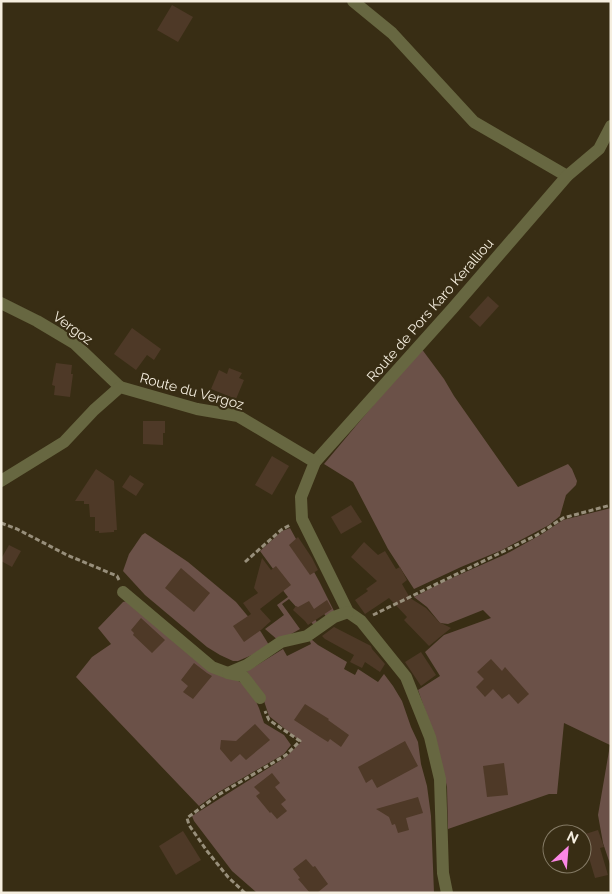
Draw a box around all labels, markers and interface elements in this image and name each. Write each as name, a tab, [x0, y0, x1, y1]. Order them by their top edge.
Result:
street label: Route de Pors Karo Keralliou	[363, 235, 497, 385]
street label: Vergoz	[50, 308, 96, 348]
street label: Route du Vergoz	[138, 369, 246, 413]
north arrow	[542, 824, 592, 874]
text: N	[564, 828, 581, 847]

